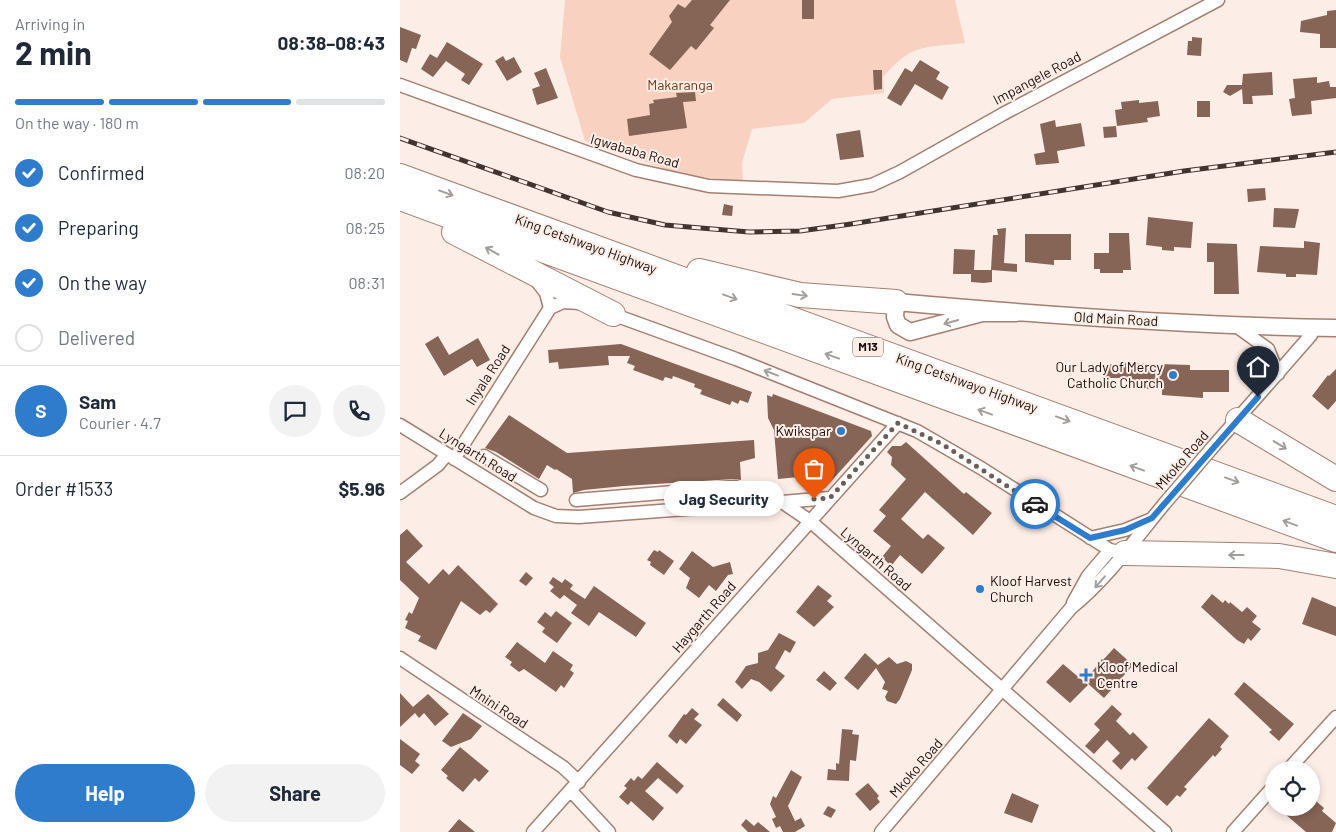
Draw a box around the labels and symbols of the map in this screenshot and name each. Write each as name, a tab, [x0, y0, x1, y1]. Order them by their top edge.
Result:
street label: Impangele Road	[990, 47, 1084, 108]
park label: Makaranga	[647, 76, 713, 93]
street label: Igwababa Road	[589, 130, 681, 171]
one-way arrow	[438, 189, 453, 198]
street label: King Cetshwayo Highway	[513, 210, 660, 277]
one-way arrow	[485, 246, 499, 256]
one-way arrow	[792, 290, 808, 300]
one-way arrow	[722, 293, 737, 302]
street label: Old Main Road	[1073, 308, 1159, 329]
one-way arrow	[943, 318, 959, 328]
road number: M13	[853, 338, 883, 357]
street label: Inyala Road	[462, 341, 513, 408]
pin	[1237, 346, 1279, 397]
street label: King Cetshwayo Highway	[894, 349, 1041, 416]
one-way arrow	[825, 351, 840, 360]
place label: Our Lady of Mercy Catholic Church	[1055, 358, 1164, 391]
one-way arrow	[764, 368, 779, 377]
marker: Our Lady of Mercy Catholic Church	[1167, 369, 1179, 381]
one-way arrow	[978, 407, 993, 416]
one-way arrow	[1055, 415, 1070, 424]
place label: Kwikspar	[775, 422, 831, 439]
street label: Lyngarth Road	[436, 424, 520, 485]
marker: Kwikspar	[835, 425, 847, 437]
street label: Mkoko Road	[1151, 427, 1212, 493]
one-way arrow	[1273, 440, 1287, 450]
pin	[793, 448, 835, 499]
one-way arrow	[1130, 463, 1146, 472]
one-way arrow	[1224, 476, 1240, 485]
courier	[1010, 479, 1060, 529]
callout: Jag Security	[664, 482, 784, 516]
one-way arrow	[1283, 518, 1298, 527]
street label: Lyngarth Road	[837, 523, 915, 594]
one-way arrow	[1228, 550, 1244, 560]
place label: Kloof Harvest Church	[990, 572, 1072, 605]
one-way arrow	[1094, 576, 1105, 589]
street label: Haygarth Road	[668, 578, 739, 656]
marker: Kloof Harvest Church	[974, 583, 986, 595]
place label: Kloof Medical Centre	[1097, 658, 1178, 691]
marker: Kloof Medical Centre	[1079, 668, 1093, 682]
street label: Mnini Road	[467, 681, 532, 732]
street label: Mkoko Road	[885, 735, 946, 801]

